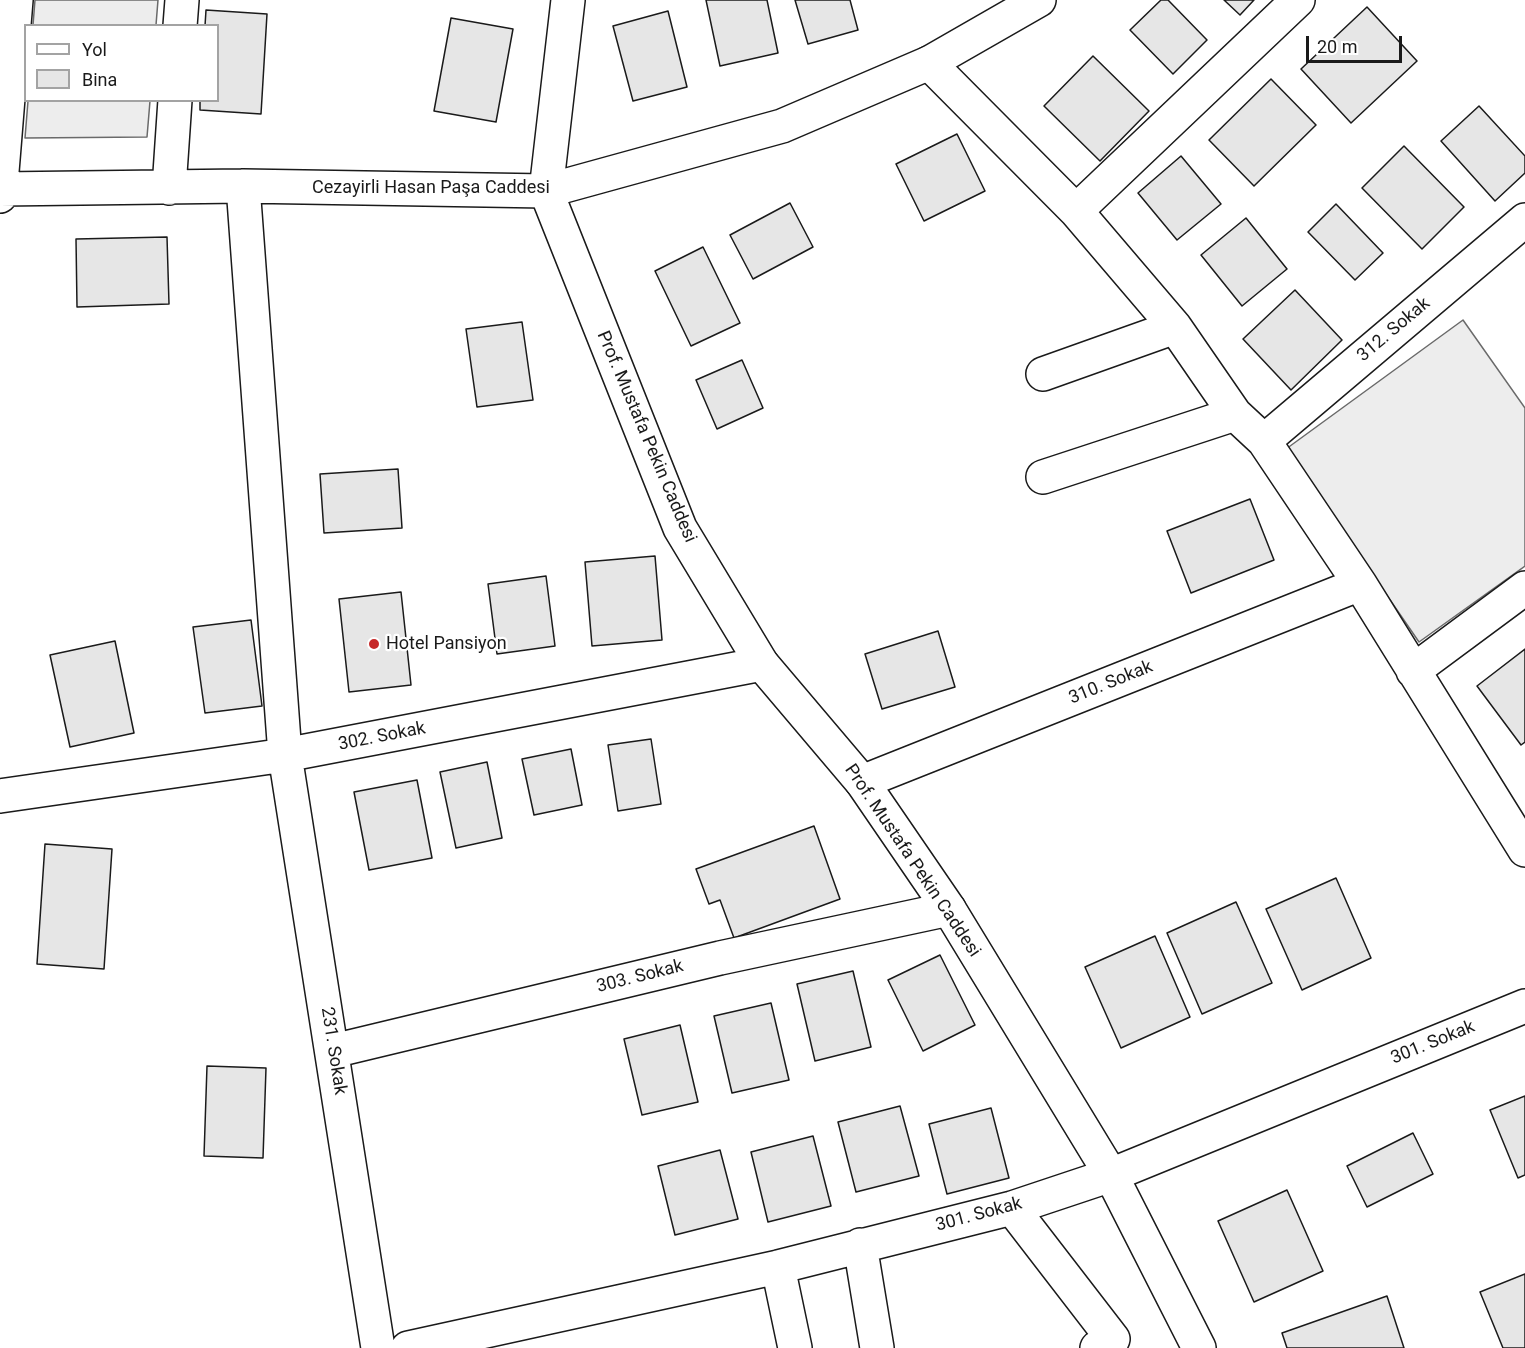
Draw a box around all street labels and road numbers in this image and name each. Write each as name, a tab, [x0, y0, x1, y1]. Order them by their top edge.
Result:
street label: Cezayirli Hasan Paşa Caddesi	[312, 177, 550, 199]
street label: 312. Sokak	[1353, 293, 1435, 367]
street label: Prof. Mustafa Pekin Caddesi	[592, 328, 700, 546]
street label: 310. Sokak	[1066, 656, 1156, 710]
street label: 302. Sokak	[336, 718, 428, 756]
street label: Prof. Mustafa Pekin Caddesi	[839, 761, 985, 961]
street label: 303. Sokak	[594, 956, 686, 998]
street label: 231. Sokak	[315, 1006, 351, 1096]
street label: 301. Sokak	[1388, 1016, 1478, 1070]
street label: 301. Sokak	[933, 1193, 1025, 1237]

